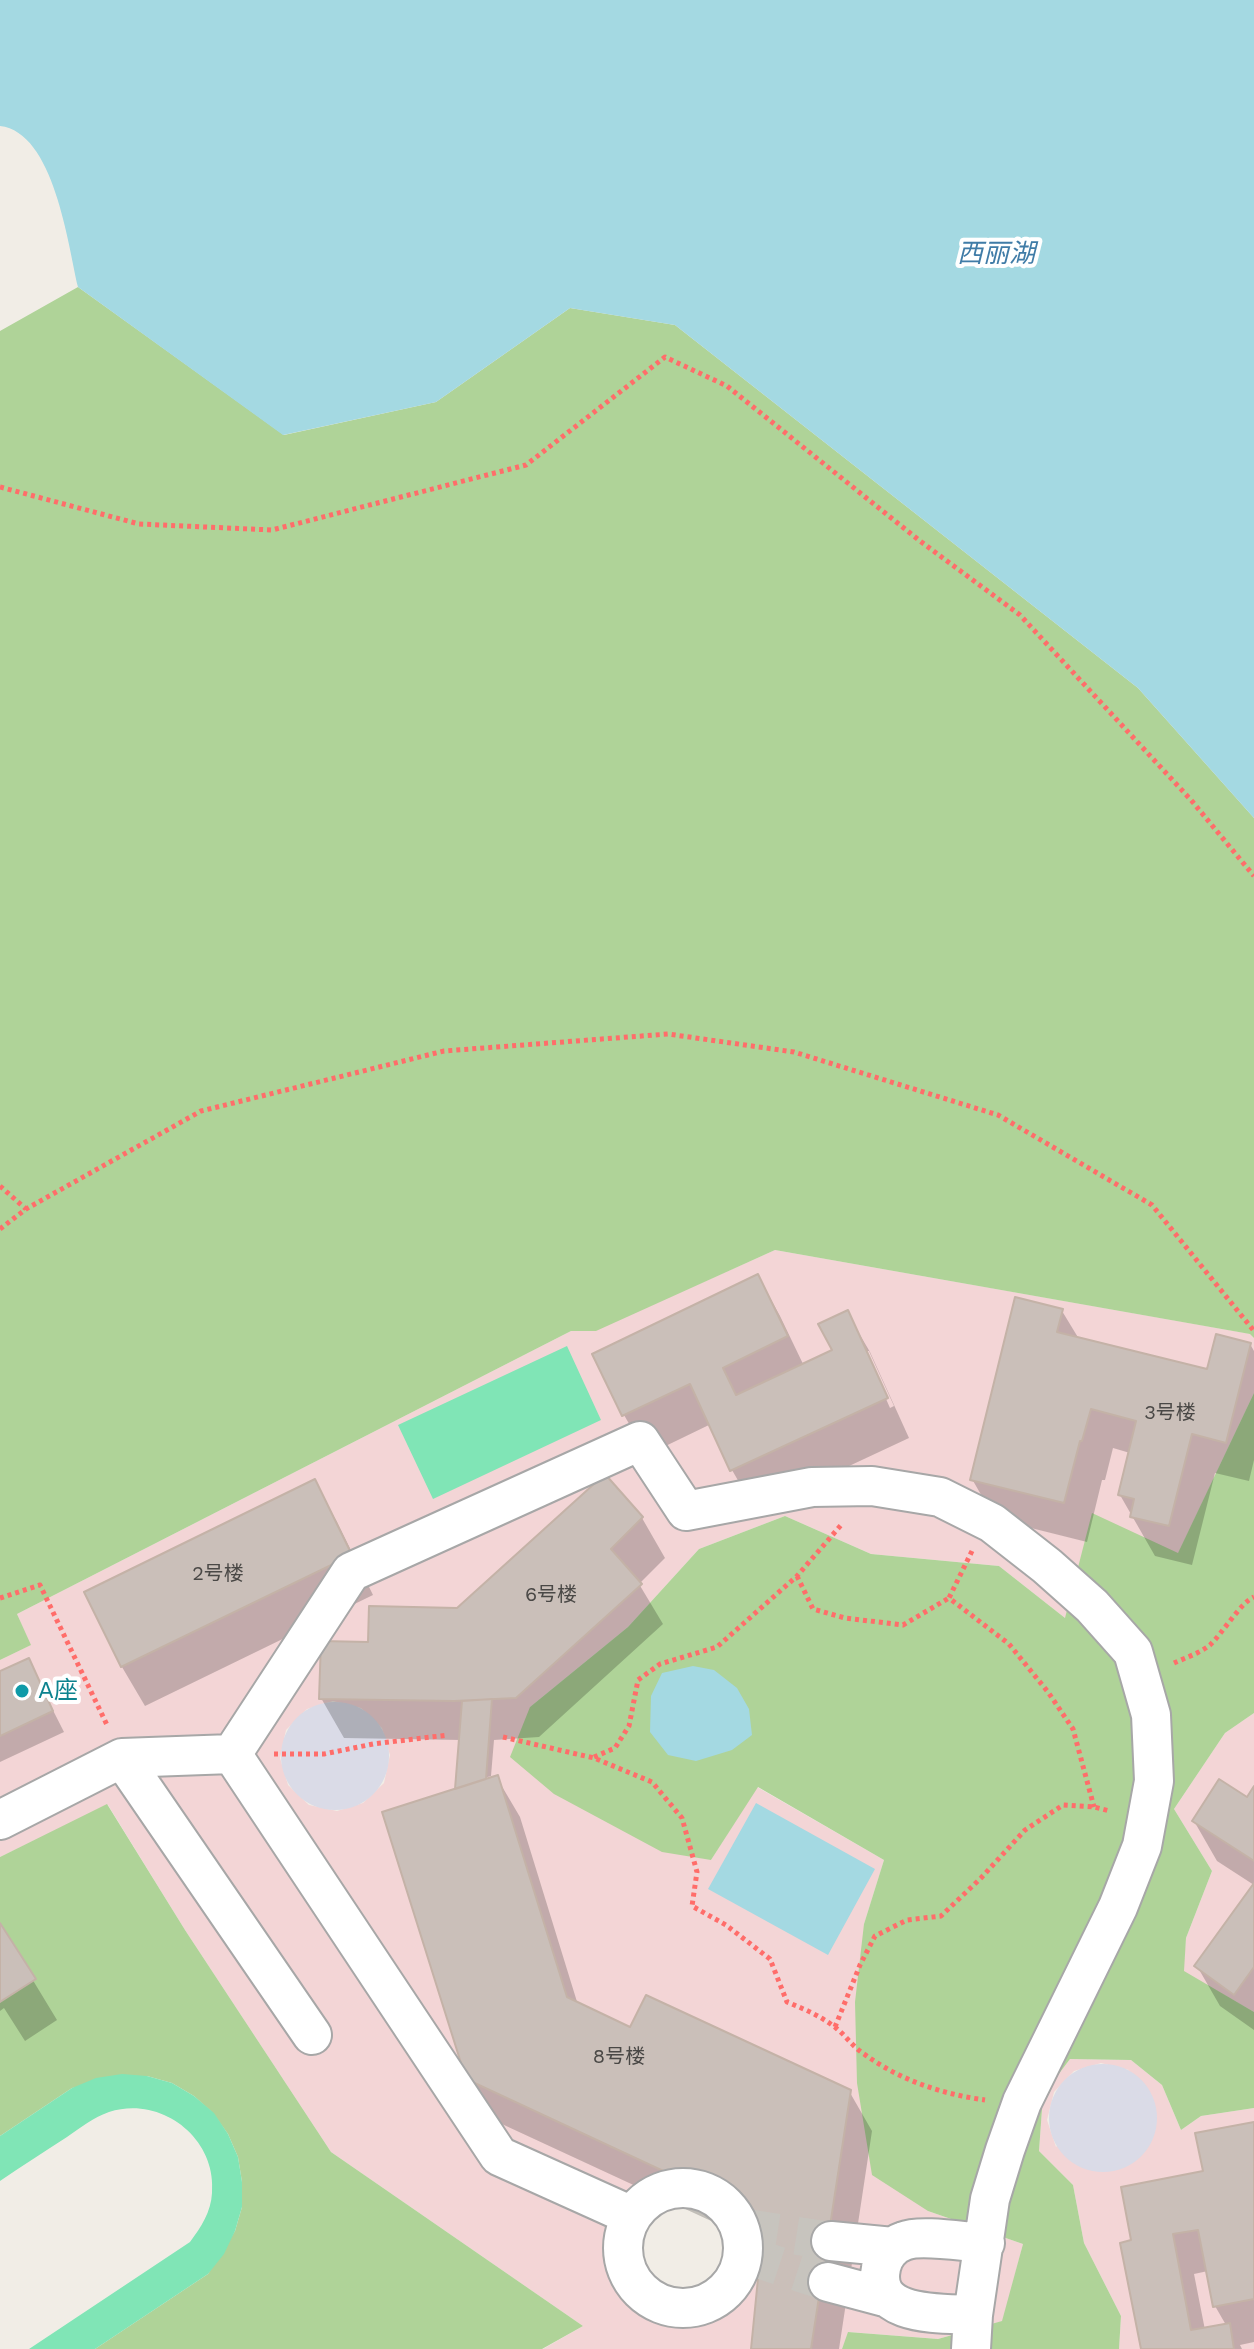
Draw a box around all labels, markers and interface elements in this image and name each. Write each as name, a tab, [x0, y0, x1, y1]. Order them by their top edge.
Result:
water label: 西丽湖	[957, 238, 1035, 270]
house number: 3号楼	[1144, 1401, 1196, 1425]
house number: 2号楼	[192, 1562, 244, 1586]
house number: 6号楼	[525, 1583, 577, 1607]
place label: A座	[38, 1677, 78, 1705]
marker: A座	[13, 1682, 31, 1700]
house number: 8号楼	[593, 2045, 645, 2069]

